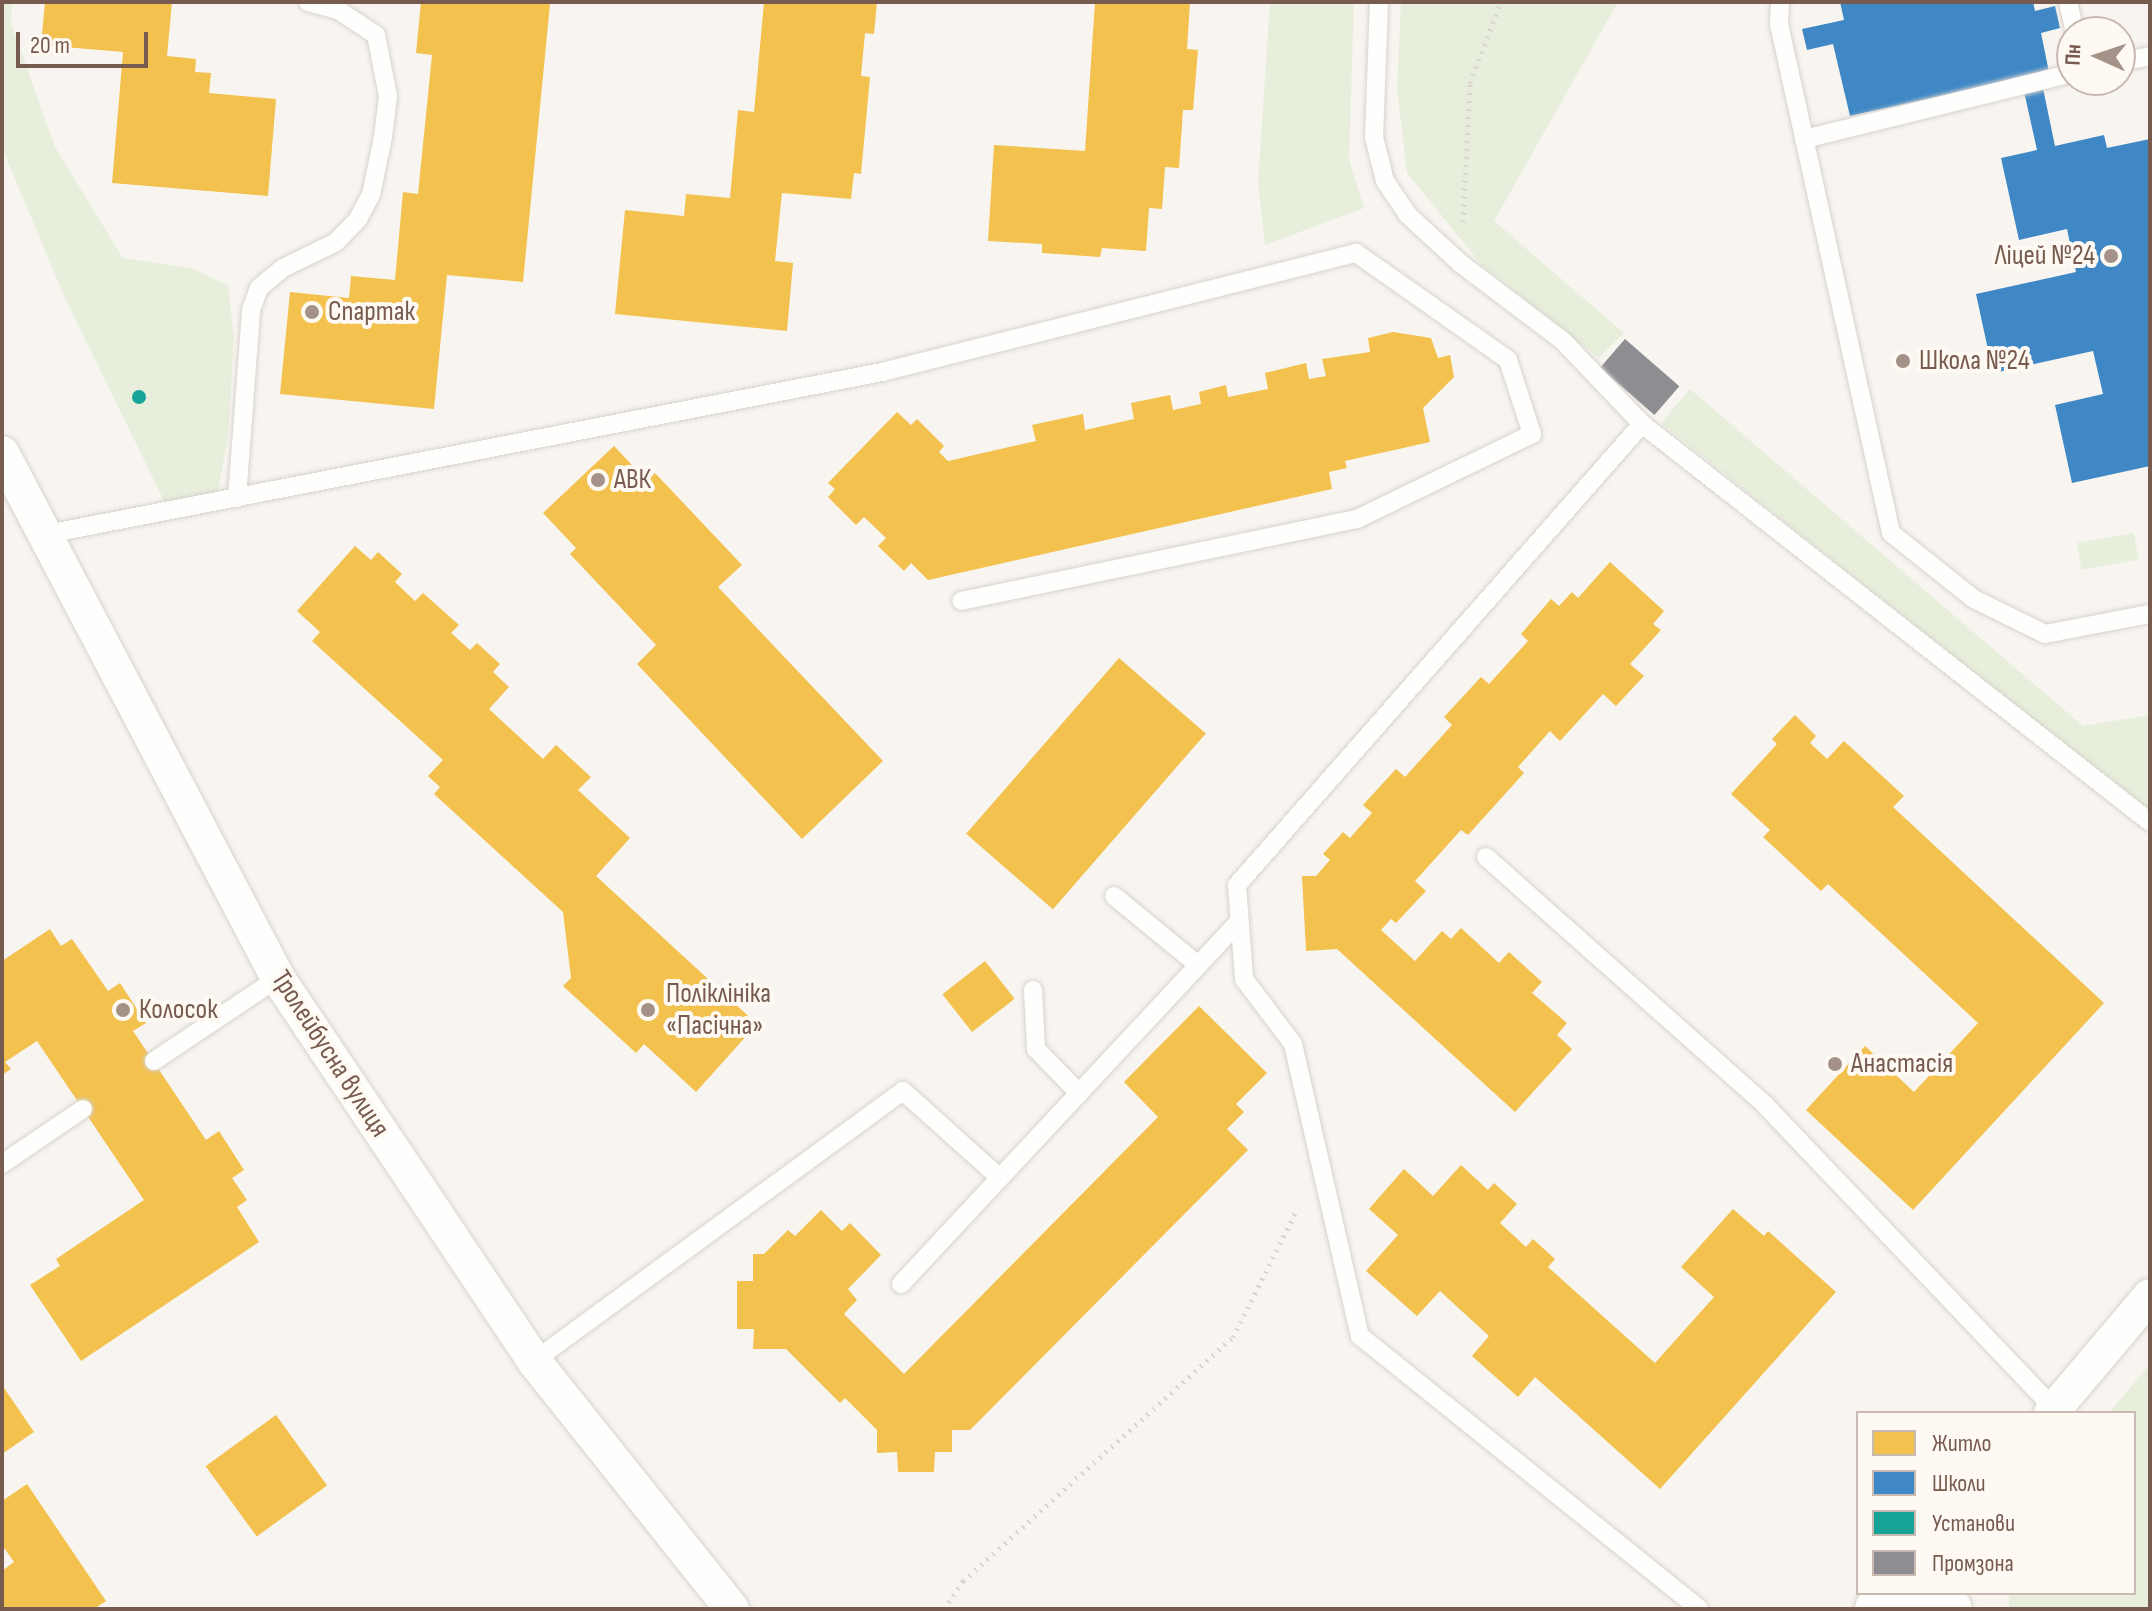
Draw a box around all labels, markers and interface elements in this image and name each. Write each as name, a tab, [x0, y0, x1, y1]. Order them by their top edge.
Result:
scale bar	[20, 16, 152, 66]
north arrow	[2056, 16, 2136, 96]
text: 20 m	[30, 31, 70, 60]
text: Пн	[2059, 43, 2088, 66]
place label: Ліцей №24	[1995, 239, 2095, 273]
marker: Ліцей №24	[2102, 247, 2120, 265]
place label: Спартак	[328, 295, 415, 329]
marker: Спартак	[303, 303, 321, 321]
place label: Школа №24	[1919, 344, 2030, 378]
marker: Школа №24	[1894, 352, 1912, 370]
place label: АВК	[614, 463, 651, 497]
marker: АВК	[589, 471, 607, 489]
street label: Тролейбусна вулиця	[264, 964, 396, 1144]
place label: Поліклініка «Пасічна»	[666, 977, 771, 1043]
place label: Колосок	[139, 993, 218, 1027]
marker: Поліклініка «Пасічна»	[637, 999, 659, 1021]
marker: Колосок	[114, 1001, 132, 1019]
place label: Анастасія	[1851, 1047, 1953, 1081]
marker: Анастасія	[1826, 1055, 1844, 1073]
legend	[1856, 1411, 2136, 1595]
text: Житло	[1932, 1429, 1992, 1458]
text: Школи	[1932, 1469, 1986, 1498]
text: Установи	[1932, 1509, 2015, 1538]
text: Промзона	[1932, 1549, 2014, 1578]

